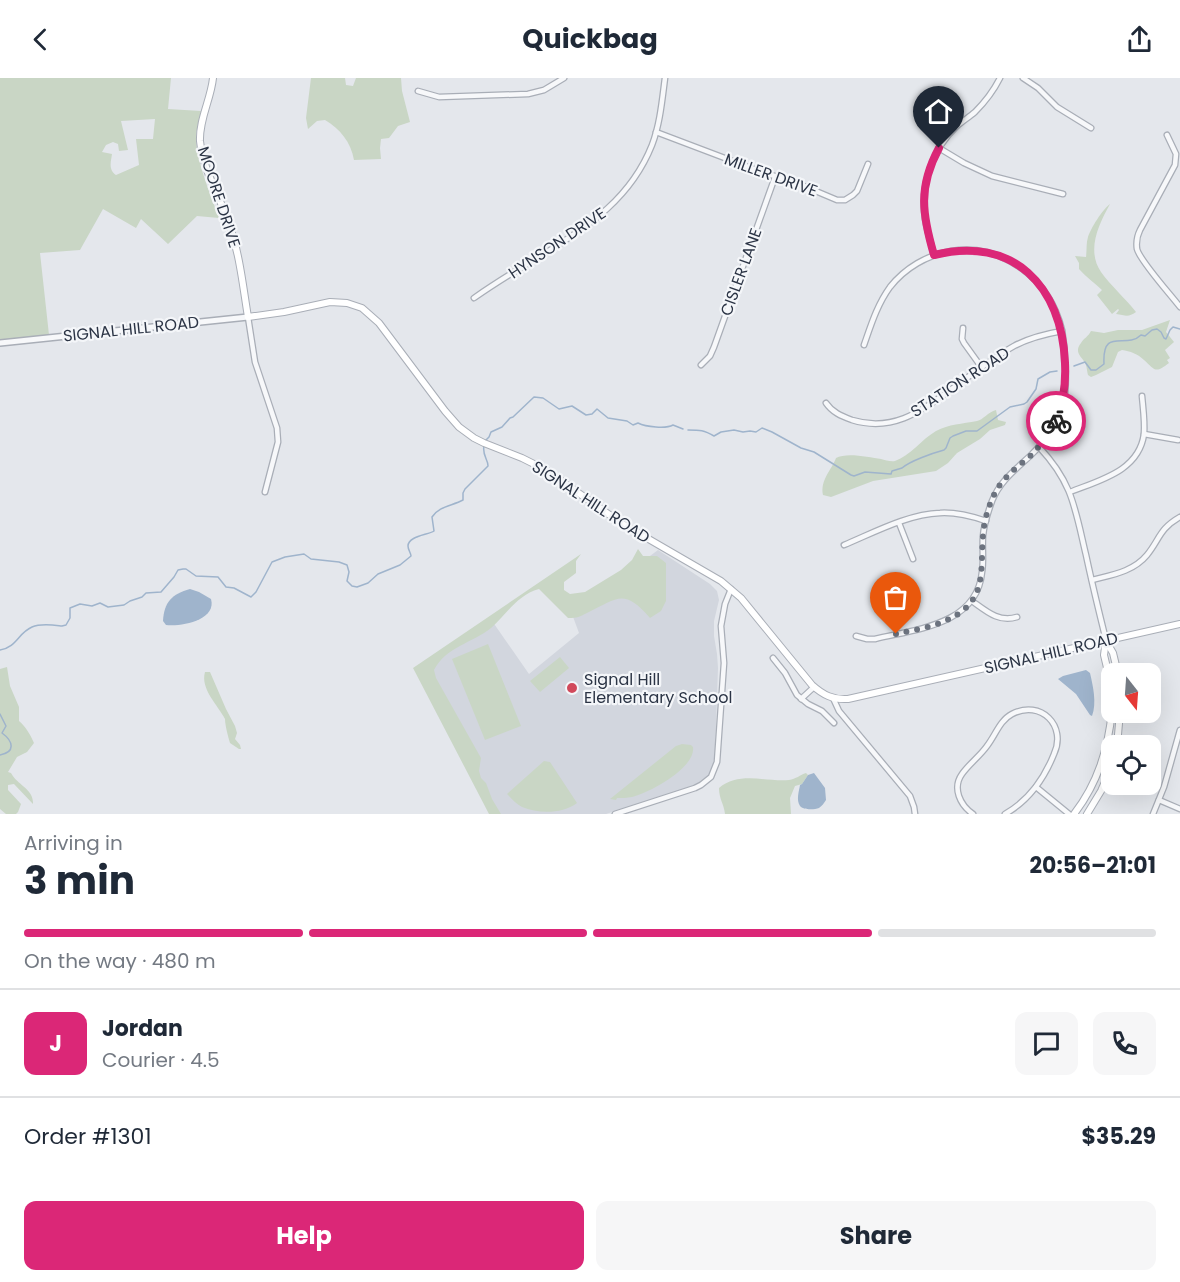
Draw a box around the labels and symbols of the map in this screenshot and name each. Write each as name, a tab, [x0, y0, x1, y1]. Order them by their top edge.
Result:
pin	[913, 86, 964, 148]
street label: MOORE DRIVE	[192, 143, 246, 251]
street label: MILLER DRIVE	[721, 147, 821, 203]
street label: HYNSON DRIVE	[504, 202, 610, 284]
street label: CISLER LANE	[714, 225, 768, 319]
street label: SIGNAL HILL ROAD	[62, 310, 200, 348]
street label: STATION ROAD	[906, 341, 1014, 423]
courier	[1026, 391, 1086, 451]
street label: SIGNAL HILL ROAD	[527, 455, 655, 549]
pin	[870, 572, 921, 634]
street label: SIGNAL HILL ROAD	[982, 626, 1120, 680]
north arrow	[1101, 663, 1161, 723]
place label: Signal Hill Elementary School	[584, 668, 732, 709]
marker: Signal Hill Elementary School	[565, 681, 579, 695]

